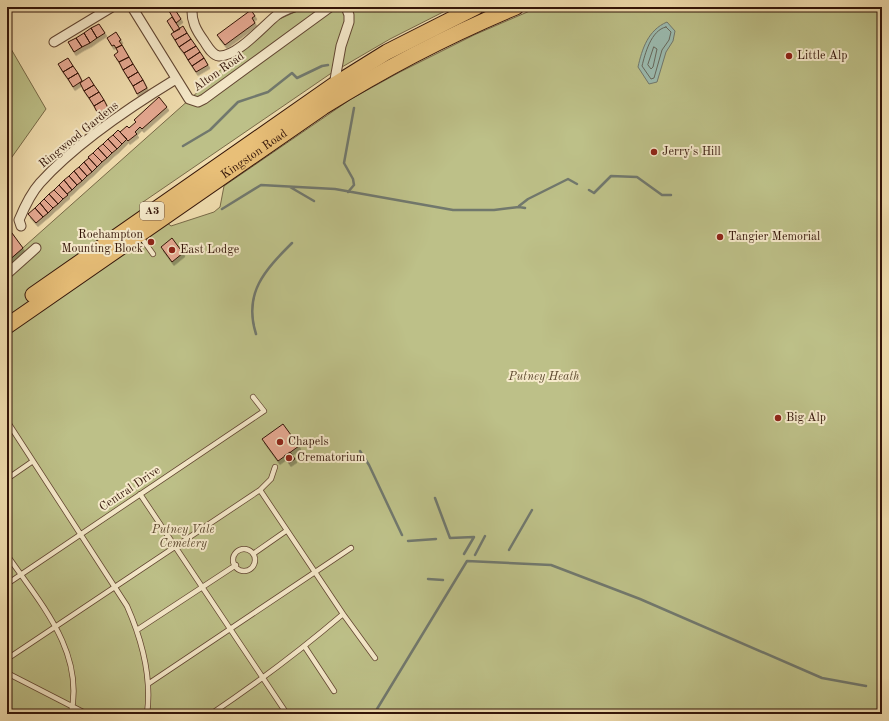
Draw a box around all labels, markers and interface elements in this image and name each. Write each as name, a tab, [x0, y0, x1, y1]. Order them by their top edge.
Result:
street label: Alton Road	[191, 50, 247, 94]
place label: Little Alp	[797, 50, 847, 62]
marker: Little Alp	[784, 51, 794, 61]
street label: Ringwood Gardens	[37, 99, 121, 171]
street label: Kingston Road	[219, 128, 290, 181]
place label: Jerry's Hill	[662, 146, 721, 158]
marker: Jerry's Hill	[649, 147, 659, 157]
road number: A3	[140, 202, 164, 220]
place label: Roehampton Mounting Block	[61, 229, 144, 255]
place label: Tangier Memorial	[728, 231, 820, 243]
marker: Tangier Memorial	[715, 232, 725, 242]
marker: Roehampton Mounting Block	[146, 237, 156, 247]
place label: East Lodge	[180, 244, 240, 256]
marker: East Lodge	[167, 245, 177, 255]
park label: Putney Heath	[508, 371, 579, 383]
place label: Big Alp	[786, 412, 826, 424]
marker: Big Alp	[773, 413, 783, 423]
place label: Chapels	[288, 436, 329, 448]
marker: Chapels	[275, 437, 285, 447]
place label: Crematorium	[297, 452, 366, 464]
marker: Crematorium	[284, 453, 294, 463]
street label: Central Drive	[97, 464, 163, 514]
park label: Putney Vale Cemetery	[151, 524, 214, 550]

